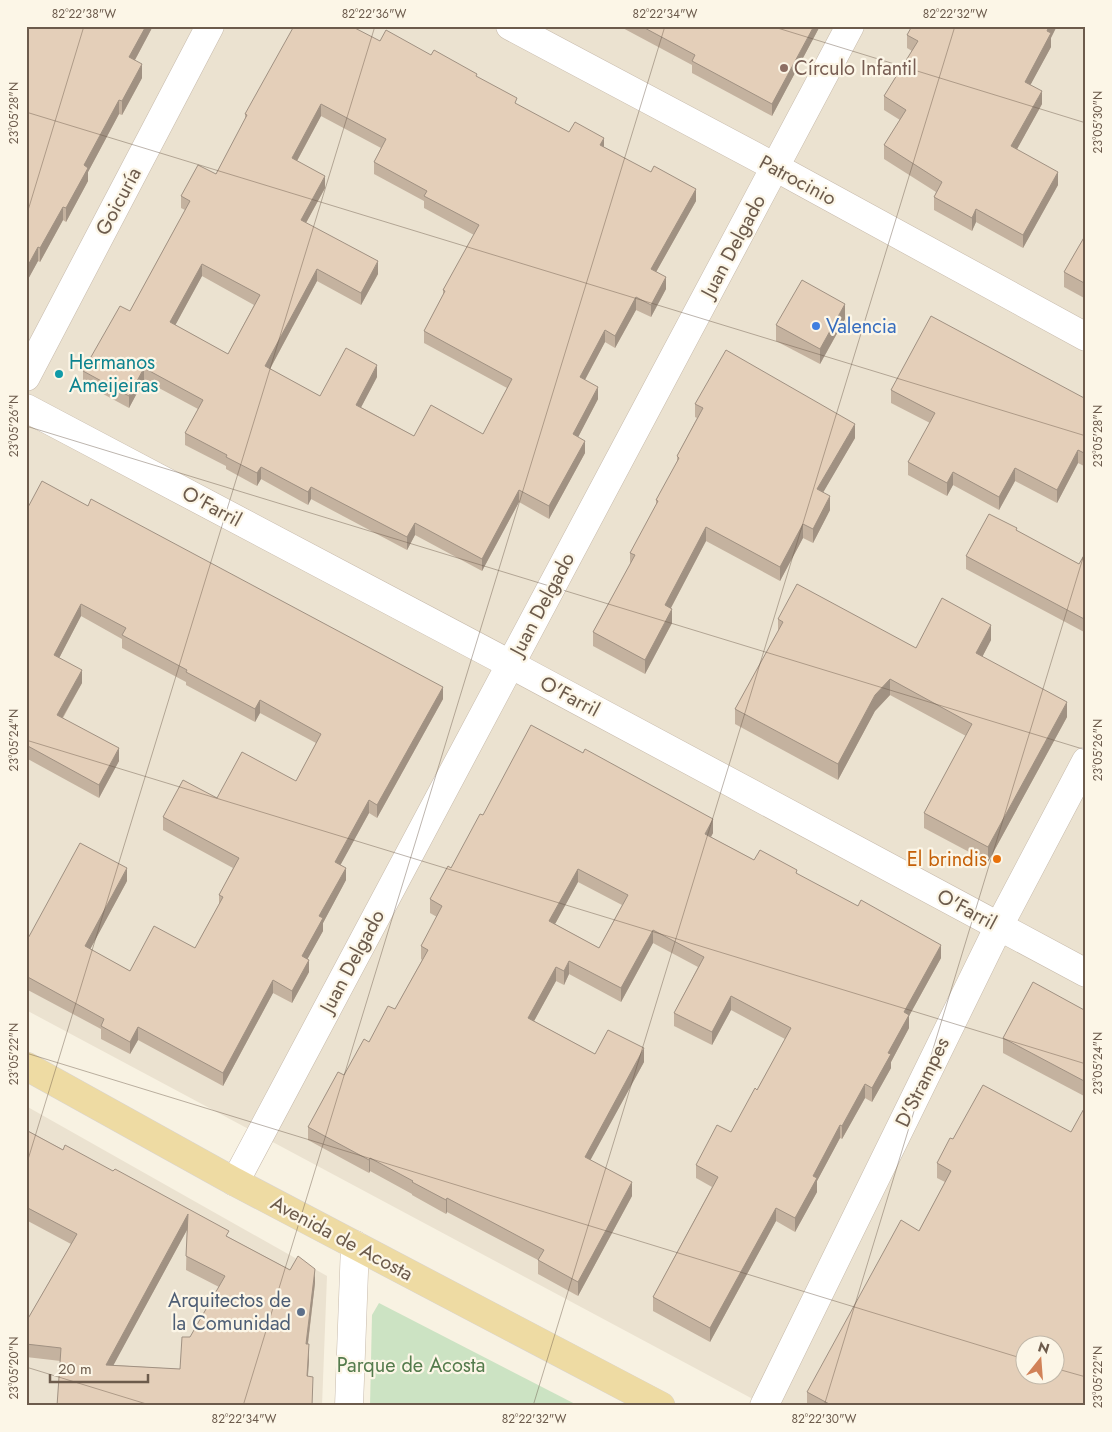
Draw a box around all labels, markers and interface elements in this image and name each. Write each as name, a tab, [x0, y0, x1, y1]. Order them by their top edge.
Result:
text: 82°22'38"W	[52, 5, 116, 23]
text: 82°22'36"W	[342, 5, 406, 23]
text: 82°22'34"W	[633, 5, 698, 23]
text: 82°22'32"W	[923, 5, 987, 23]
place label: Círculo Infantil	[794, 54, 917, 83]
marker: Círculo Infantil	[778, 62, 790, 74]
text: 23°05'28"N	[5, 82, 23, 144]
text: 23°05'30"N	[1089, 91, 1107, 153]
street label: Patrocinio	[754, 148, 842, 213]
street label: Goicuría	[88, 162, 148, 240]
street label: Juan Delgado	[693, 189, 773, 306]
place label: Valencia	[826, 312, 897, 341]
marker: Valencia	[810, 320, 822, 332]
place label: Hermanos Ameijeiras	[69, 348, 158, 400]
marker: Hermanos Ameijeiras	[53, 368, 65, 380]
text: 23°05'26"N	[5, 395, 23, 457]
text: 23°05'28"N	[1089, 405, 1107, 467]
street label: O'Farril	[177, 479, 247, 534]
street label: Juan Delgado	[502, 547, 582, 664]
street label: O'Farril	[535, 669, 605, 724]
text: 23°05'24"N	[5, 709, 23, 771]
text: 23°05'26"N	[1089, 719, 1107, 781]
place label: El brindis	[907, 845, 987, 874]
marker: El brindis	[991, 853, 1003, 865]
street label: O'Farril	[932, 882, 1002, 937]
street label: Juan Delgado	[312, 904, 392, 1021]
text: 23°05'22"N	[5, 1023, 23, 1085]
street label: D'Strampes	[888, 1032, 957, 1132]
text: 23°05'24"N	[1089, 1032, 1107, 1094]
street label: Avenida de Acosta	[265, 1189, 418, 1288]
place label: Arquitectos de la Comunidad	[168, 1286, 291, 1338]
marker: Arquitectos de la Comunidad	[295, 1306, 307, 1318]
north arrow	[1014, 1334, 1064, 1384]
text: 23°05'20"N	[5, 1336, 23, 1400]
text: N	[1036, 1336, 1052, 1359]
text: 23°05'22"N	[1089, 1346, 1107, 1408]
park label: Parque de Acosta	[337, 1351, 485, 1380]
scale bar	[50, 1352, 148, 1384]
text: 20 m	[58, 1358, 92, 1380]
text: 82°22'34"W	[212, 1410, 277, 1428]
text: 82°22'32"W	[502, 1410, 566, 1428]
text: 82°22'30"W	[791, 1410, 857, 1428]

